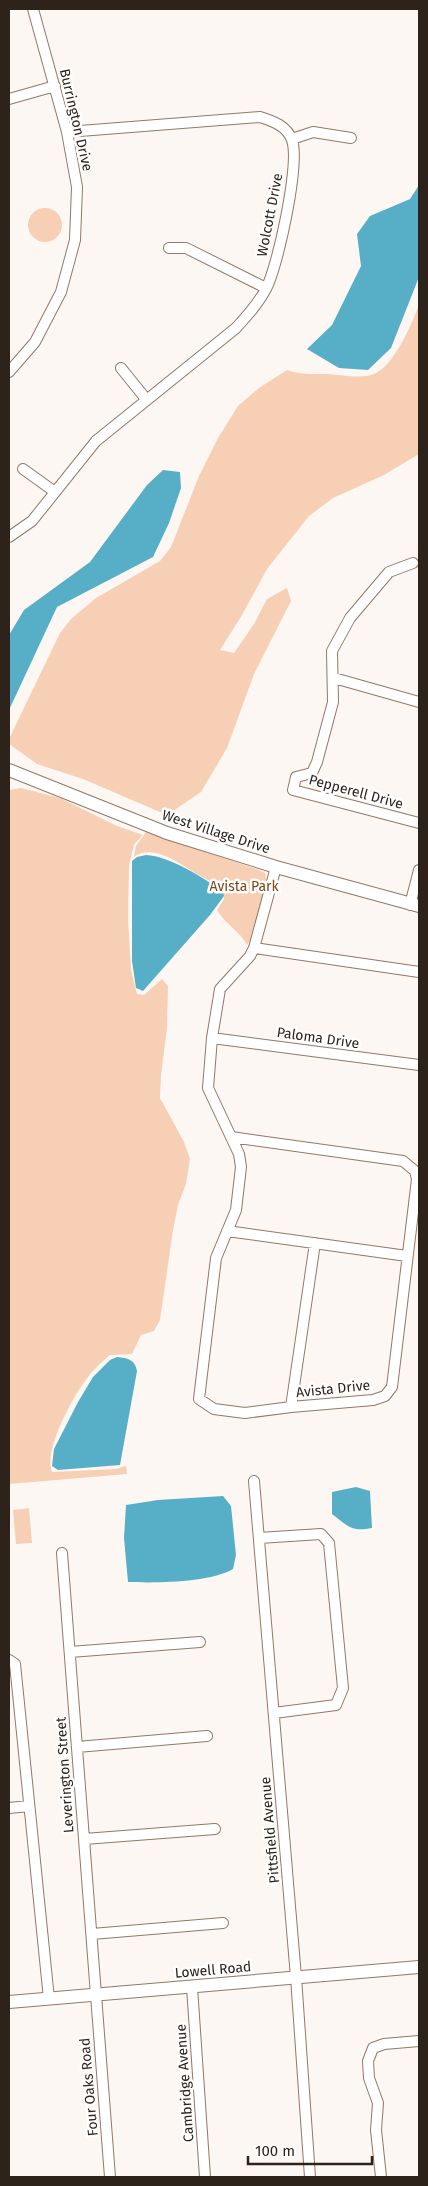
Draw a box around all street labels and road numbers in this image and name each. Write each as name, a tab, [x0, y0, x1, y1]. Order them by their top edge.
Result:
street label: Burrington Drive	[56, 67, 96, 173]
street label: Wolcott Drive	[254, 172, 286, 258]
street label: Pepperell Drive	[307, 771, 405, 813]
street label: West Village Drive	[160, 806, 272, 858]
street label: Paloma Drive	[276, 1024, 360, 1052]
street label: Avista Drive	[295, 1377, 371, 1401]
street label: Leverington Street	[52, 1715, 78, 1834]
street label: Pittsfield Avenue	[257, 1776, 283, 1884]
street label: Lowell Road	[174, 1958, 252, 1982]
street label: Cambridge Avenue	[172, 2023, 198, 2143]
street label: Four Oaks Road	[76, 2037, 102, 2137]

